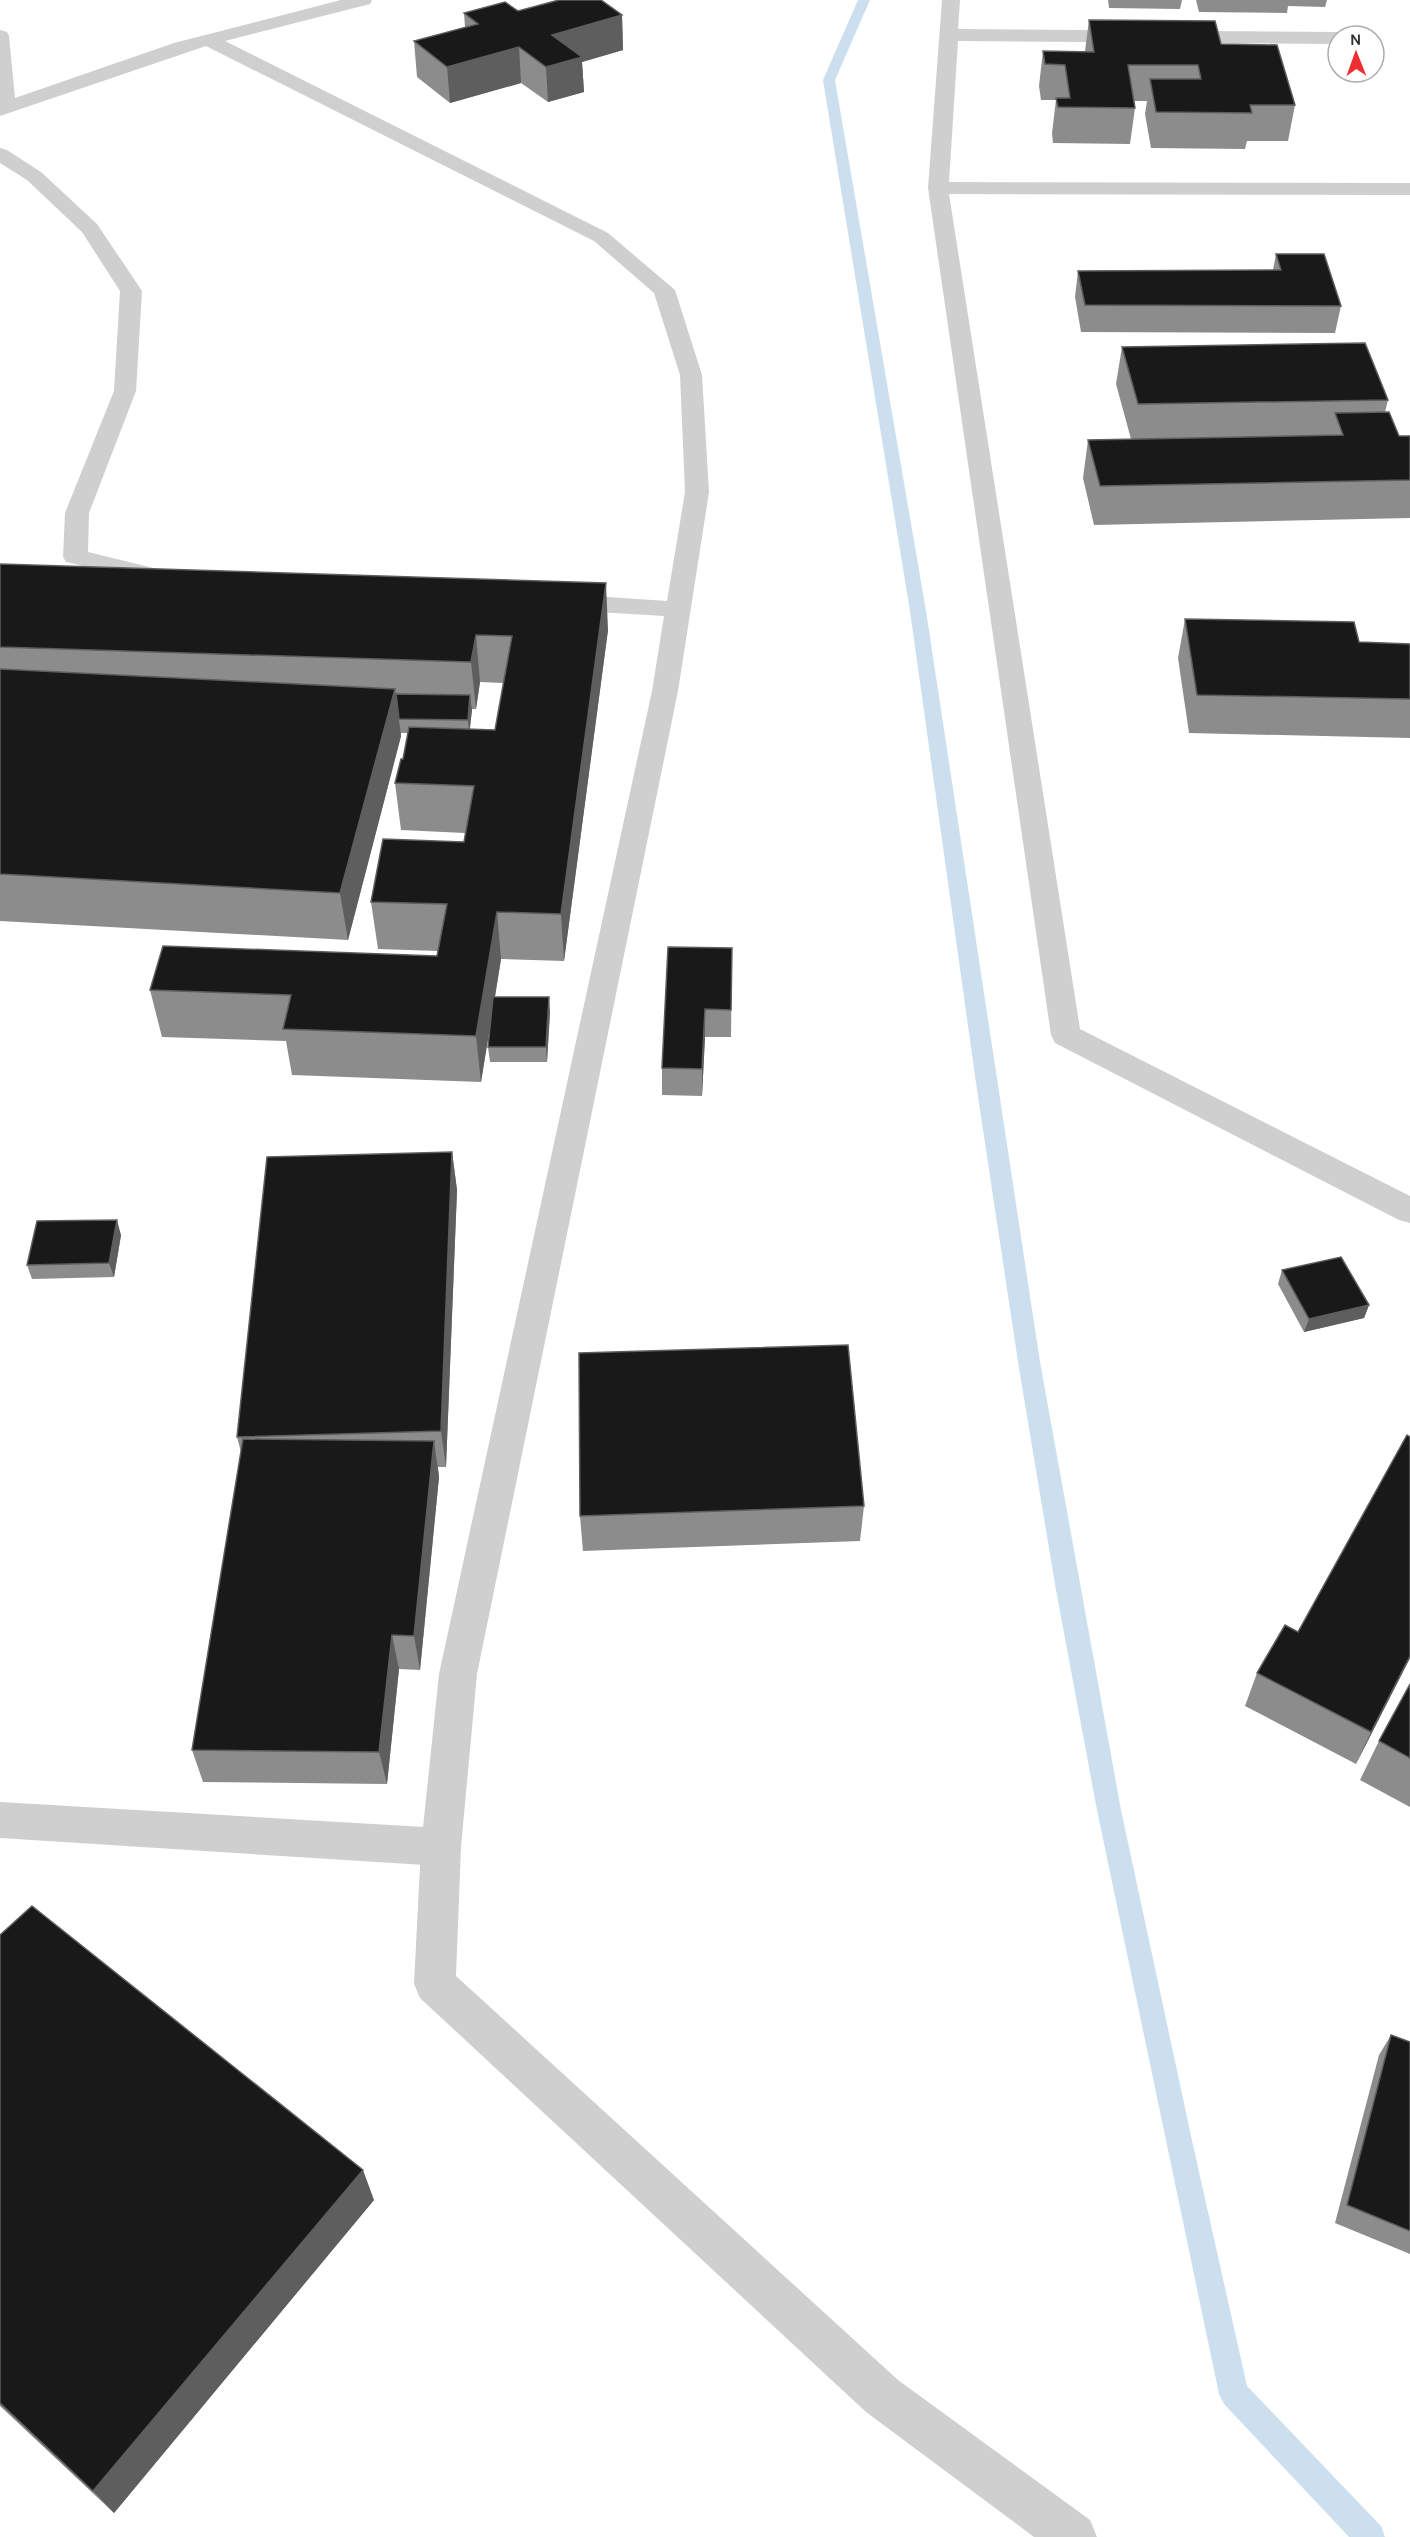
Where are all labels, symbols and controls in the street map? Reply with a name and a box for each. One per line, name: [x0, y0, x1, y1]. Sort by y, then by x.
north arrow: [1326, 24, 1386, 84]
text: N: [1350, 30, 1362, 49]

